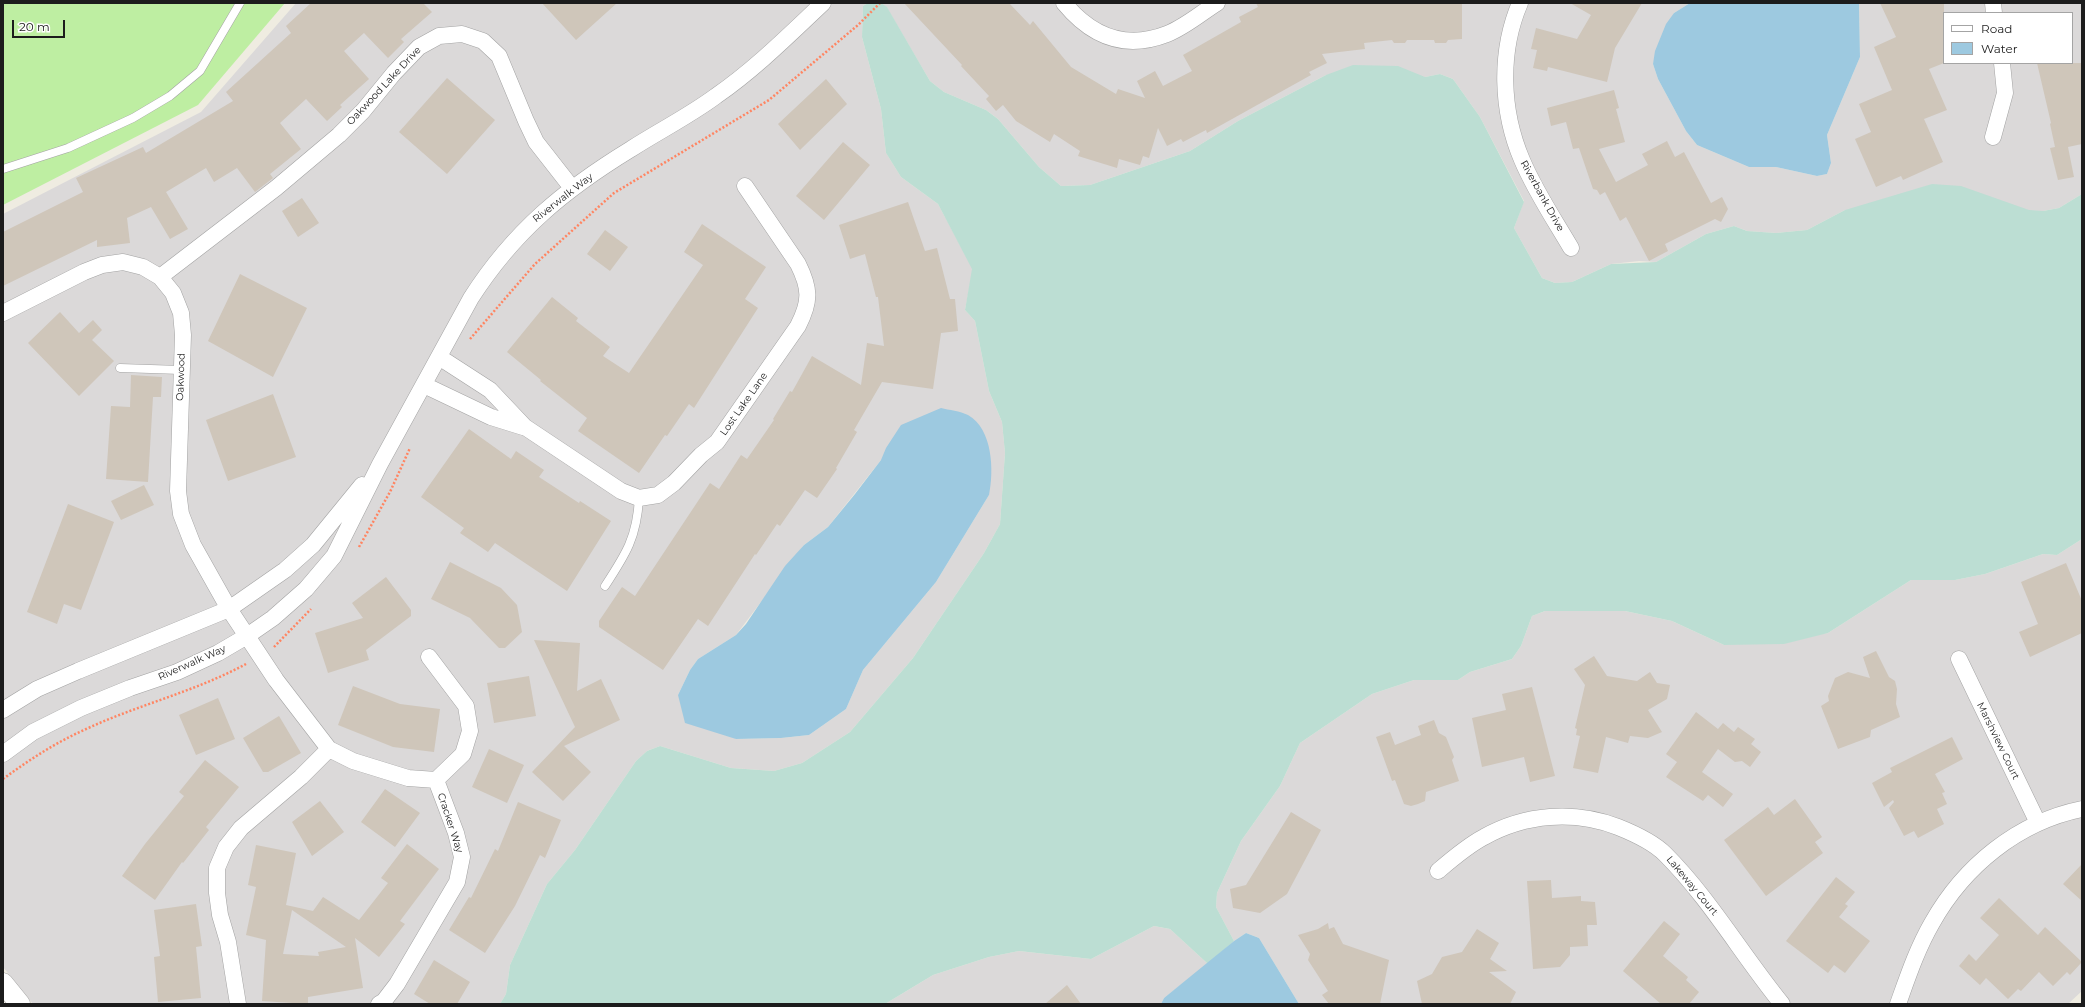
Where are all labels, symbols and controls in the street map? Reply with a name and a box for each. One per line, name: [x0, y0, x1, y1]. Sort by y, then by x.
scale bar: [14, 12, 67, 38]
legend: [1943, 12, 2073, 64]
text: 20 m: [19, 19, 50, 34]
text: Road: [1981, 21, 2012, 36]
text: Water: [1981, 41, 2017, 56]
street label: Oakwood Lake Drive: [344, 44, 424, 128]
street label: Riverbank Drive: [1518, 158, 1566, 234]
street label: Riverwalk Way: [531, 171, 595, 225]
street label: Oakwood: [174, 353, 188, 401]
street label: Lost Lake Lane: [718, 370, 770, 438]
street label: Riverwalk Way: [156, 643, 228, 683]
street label: Marshview Court: [1974, 700, 2022, 782]
street label: Cracker Way: [435, 792, 465, 854]
street label: Lakeway Court: [1664, 854, 1720, 918]

